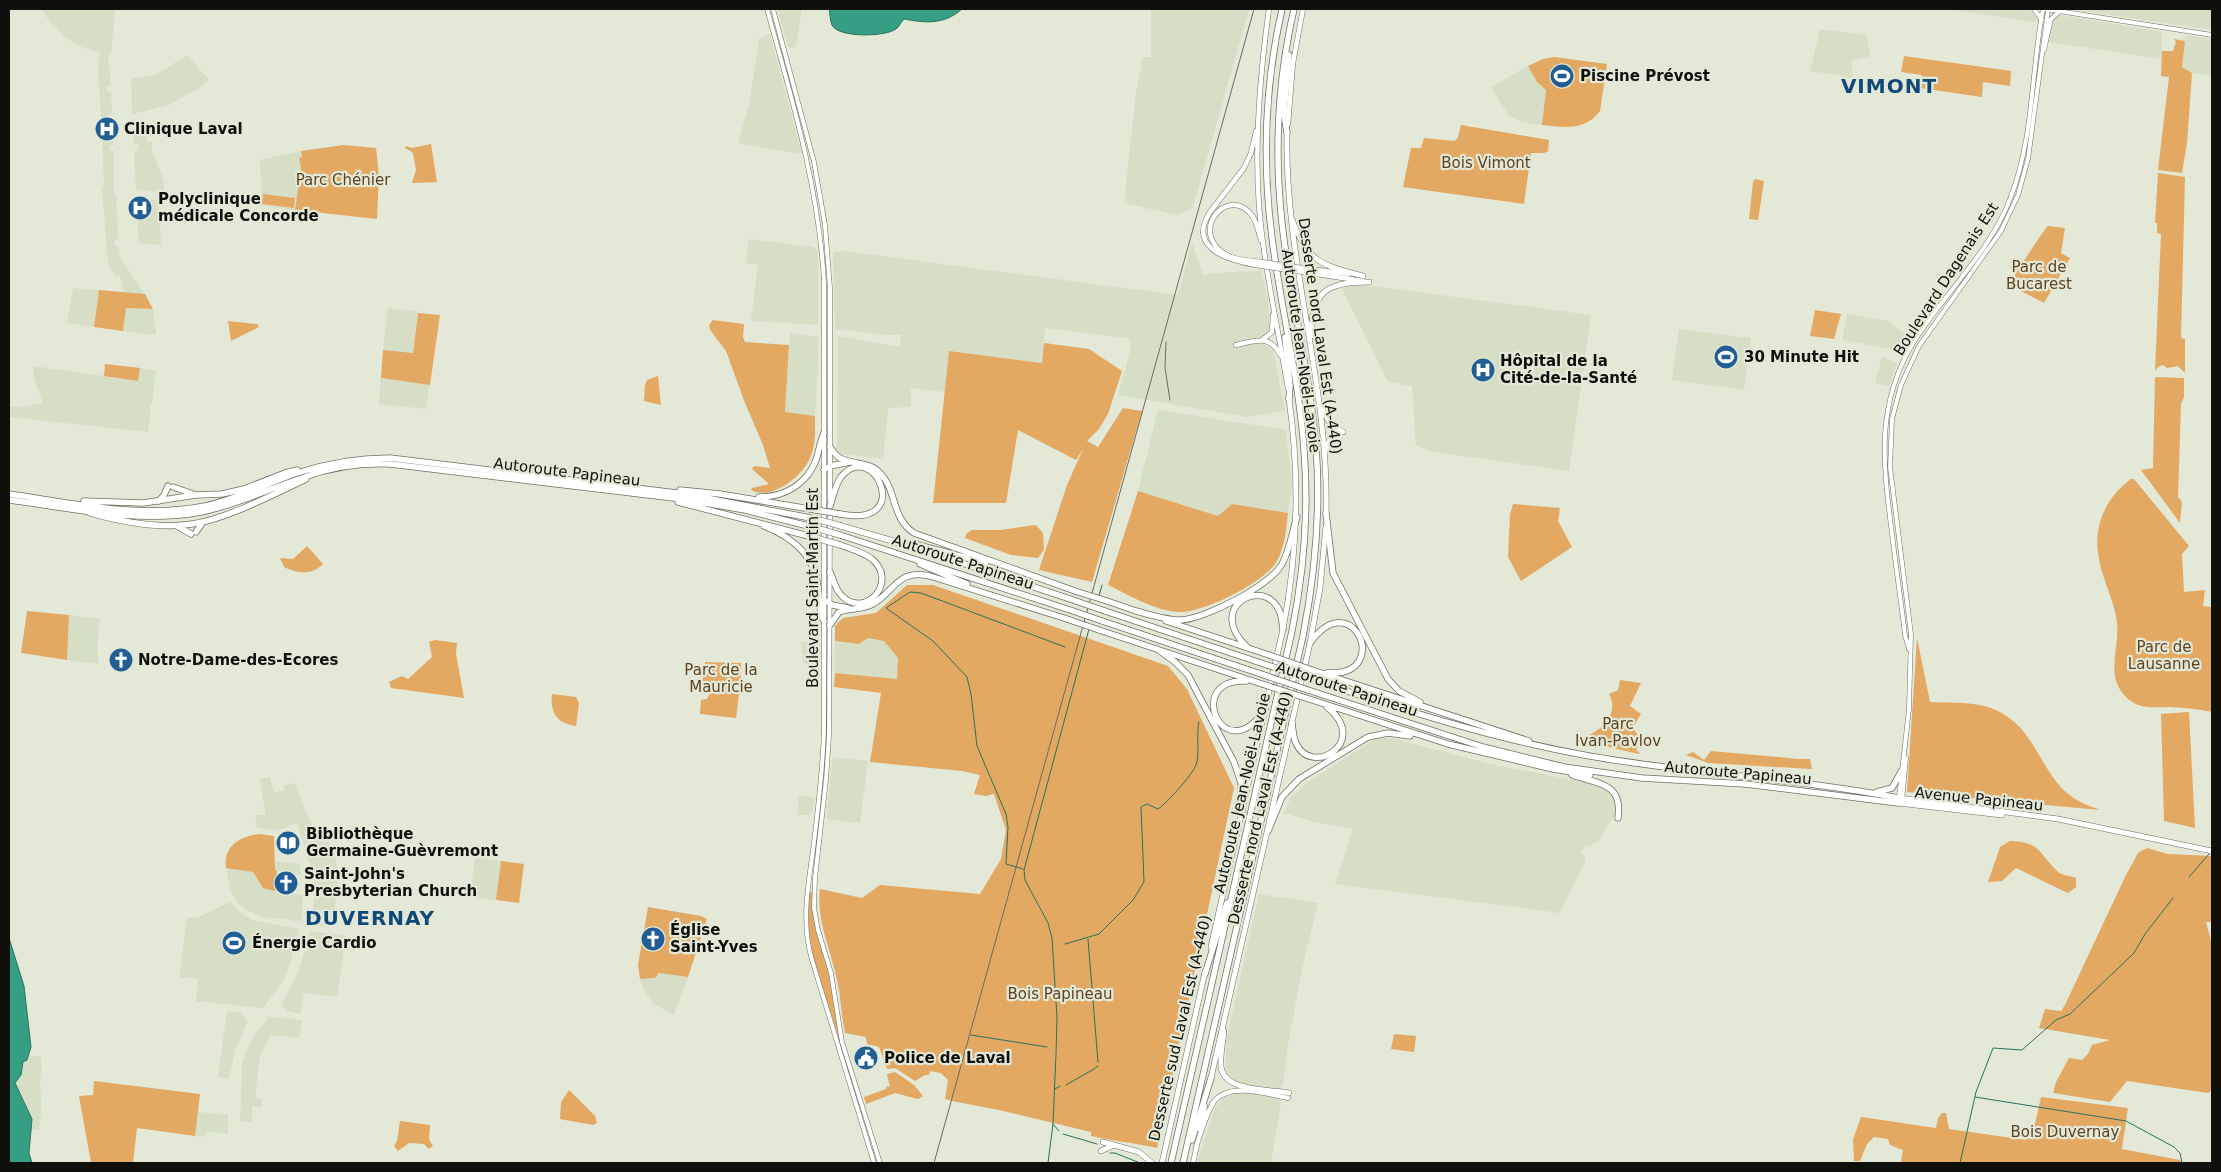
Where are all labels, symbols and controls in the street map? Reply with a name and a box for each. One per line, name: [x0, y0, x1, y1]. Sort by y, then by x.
sports icon: Piscine Prévost: [1549, 63, 1575, 89]
place label: Piscine Prévost: [1580, 67, 1710, 85]
district label: VIMONT: [1841, 74, 1937, 98]
hospital icon: Clinique Laval: [94, 116, 120, 142]
place label: Clinique Laval: [124, 120, 243, 138]
park label: Bois Vimont: [1441, 154, 1531, 172]
park label: Parc Chénier: [296, 171, 391, 189]
place label: Polyclinique médicale Concorde: [158, 190, 319, 225]
hospital icon: Polyclinique médicale Concorde: [127, 195, 153, 221]
street label: Boulevard Dagenais Est: [1890, 199, 2002, 359]
street label: Desserte nord Laval Est (A-440): [1294, 217, 1346, 455]
street label: Autoroute Jean-Noël-Lavoie: [1278, 248, 1324, 454]
park label: Parc de Bucarest: [2006, 258, 2072, 293]
sports icon: 30 Minute Hit: [1713, 344, 1739, 370]
place label: 30 Minute Hit: [1744, 348, 1859, 366]
place label: Hôpital de la Cité-de-la-Santé: [1500, 352, 1637, 387]
hospital icon: Hôpital de la Cité-de-la-Santé: [1470, 357, 1496, 383]
street label: Autoroute Papineau: [492, 454, 642, 490]
street label: Boulevard Saint-Martin Est: [804, 488, 822, 688]
street label: Autoroute Papineau: [890, 531, 1036, 593]
park label: Parc de Lausanne: [2128, 638, 2200, 673]
church icon: Notre-Dame-des-Ecores: [108, 647, 134, 673]
place label: Notre-Dame-des-Ecores: [138, 651, 339, 669]
street label: Autoroute Papineau: [1274, 658, 1420, 720]
park label: Parc de la Mauricie: [684, 661, 758, 696]
street label: Desserte nord Laval Est (A-440): [1224, 690, 1296, 926]
street label: Autoroute Jean-Noël-Lavoie: [1210, 691, 1274, 895]
park label: Parc Ivan-Pavlov: [1575, 715, 1661, 750]
street label: Autoroute Papineau: [1664, 758, 1812, 788]
street label: Avenue Papineau: [1914, 783, 2044, 815]
place label: Bibliothèque Germaine-Guèvremont: [306, 825, 498, 860]
library icon: Bibliothèque Germaine-Guèvremont: [275, 830, 301, 856]
place label: Saint-John's Presbyterian Church: [304, 865, 477, 900]
church icon: Saint-John's Presbyterian Church: [273, 870, 299, 896]
district label: DUVERNAY: [305, 906, 435, 930]
street label: Desserte sud Laval Est (A-440): [1145, 913, 1215, 1143]
place label: Église Saint-Yves: [670, 920, 758, 956]
church icon: Église Saint-Yves: [640, 926, 666, 952]
sports icon: Énergie Cardio: [221, 930, 247, 956]
place label: Énergie Cardio: [252, 933, 376, 952]
park label: Bois Papineau: [1008, 985, 1112, 1003]
public building icon: Police de Laval: [853, 1045, 879, 1071]
place label: Police de Laval: [884, 1049, 1011, 1067]
park label: Bois Duvernay: [2011, 1123, 2120, 1141]

